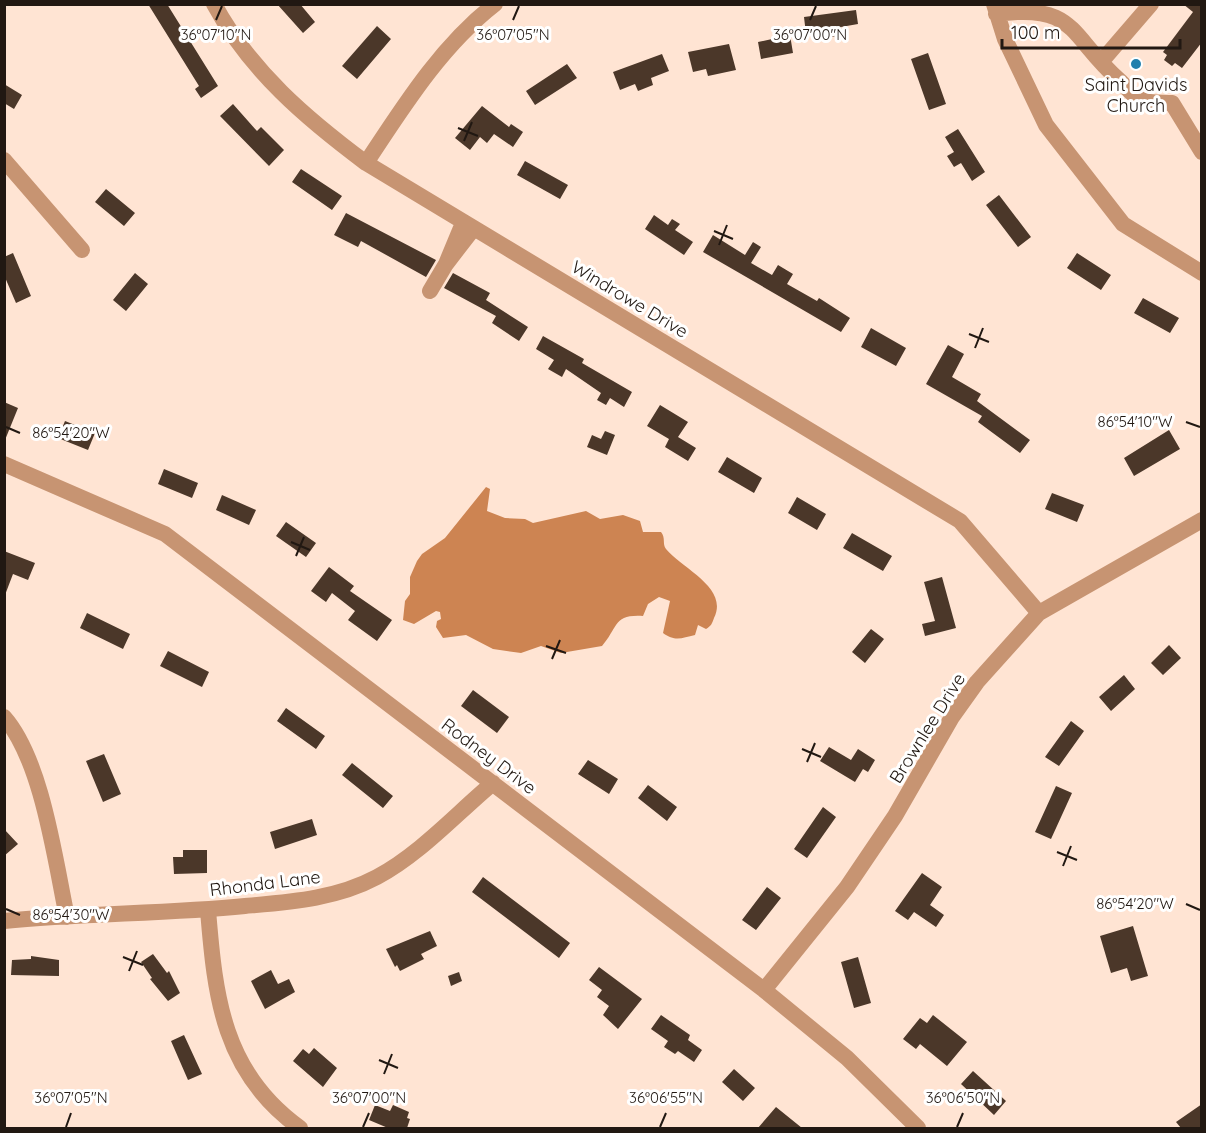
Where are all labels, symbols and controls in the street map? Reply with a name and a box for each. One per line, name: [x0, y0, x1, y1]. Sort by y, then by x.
scale bar: [1002, 12, 1180, 50]
text: 100 m: [1011, 21, 1060, 44]
text: 36°07'10"N: [181, 25, 251, 44]
text: 36°07'05"N: [476, 25, 550, 44]
text: 36°07'00"N: [773, 25, 847, 44]
marker: Saint Davids Church: [1129, 57, 1143, 71]
place label: Saint Davids Church: [1085, 73, 1187, 117]
street label: Windrowe Drive: [568, 255, 692, 343]
text: 86°54'10"W: [1098, 412, 1173, 431]
text: 86°54'20"W: [32, 423, 110, 442]
street label: Brownlee Drive: [884, 669, 970, 787]
street label: Rodney Drive: [437, 713, 541, 799]
street label: Rhonda Lane: [208, 865, 322, 901]
text: 86°54'20"W: [1096, 894, 1174, 913]
text: 86°54'30"W: [32, 905, 110, 924]
text: 36°07'05"N: [34, 1088, 108, 1107]
text: 36°07'00"N: [332, 1088, 406, 1107]
text: 36°06'55"N: [629, 1088, 703, 1107]
text: 36°06'50"N: [926, 1088, 1000, 1107]

